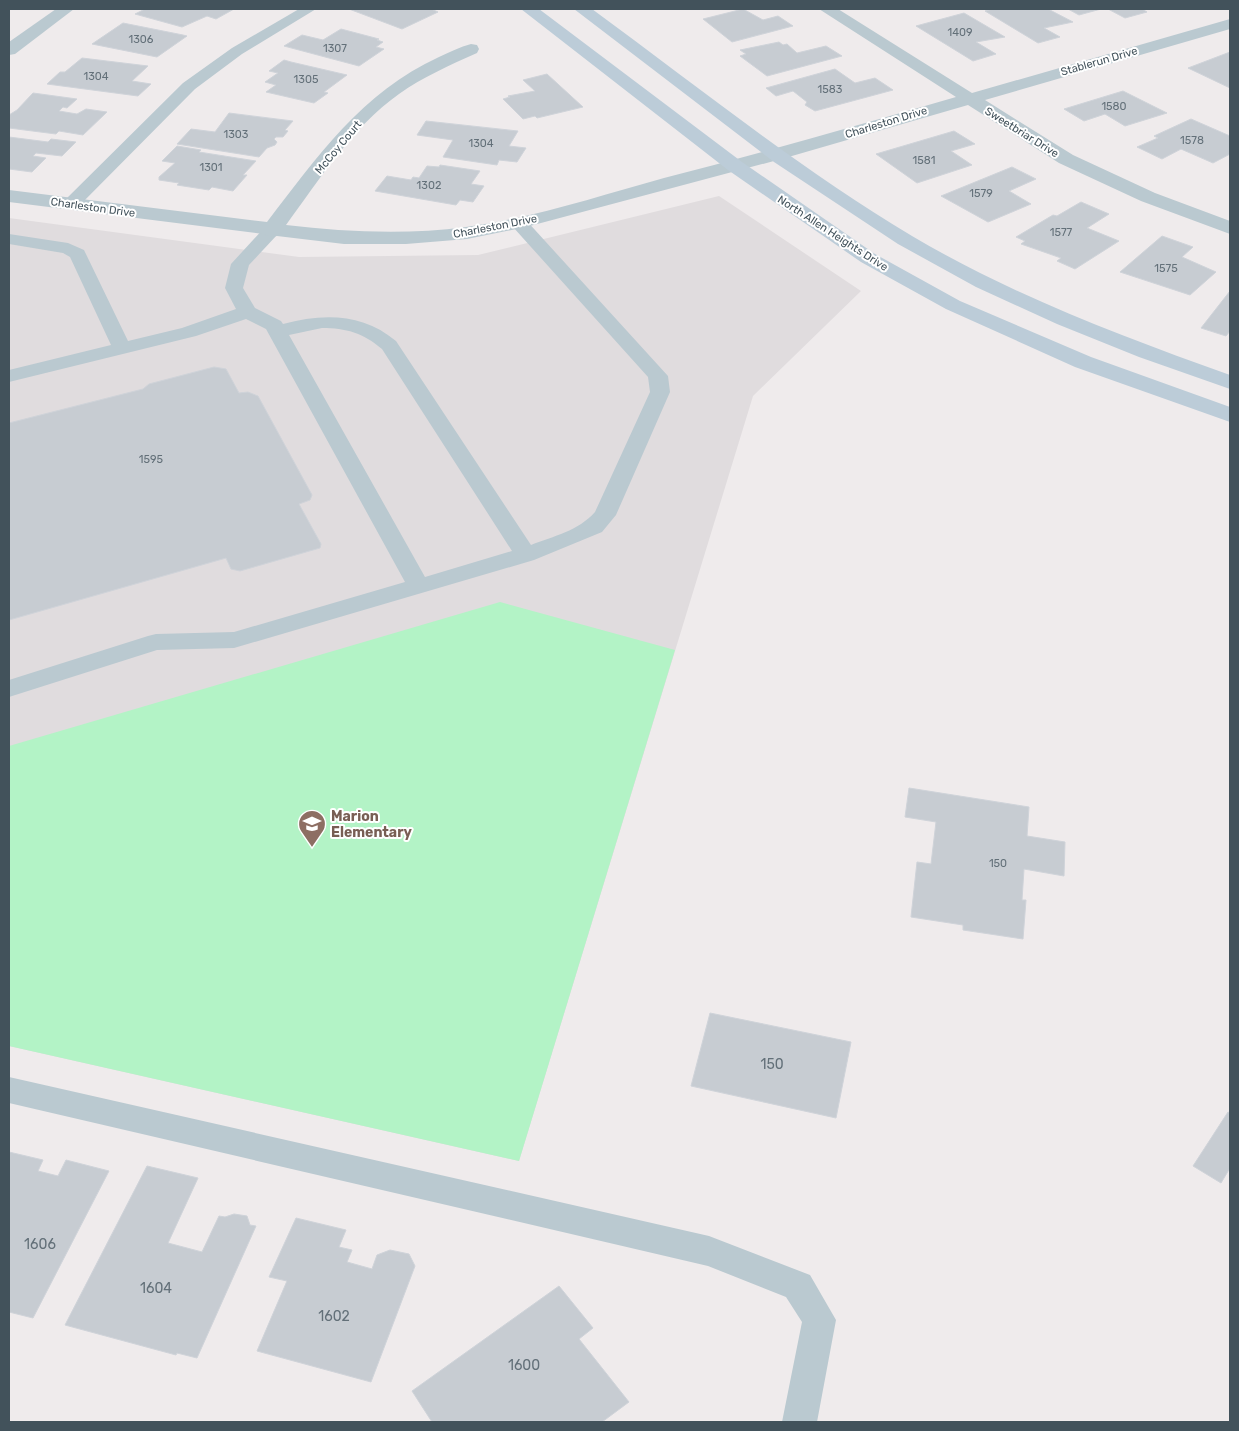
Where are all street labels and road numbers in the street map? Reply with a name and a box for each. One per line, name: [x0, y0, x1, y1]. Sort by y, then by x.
street label: Stablerun Drive: [1059, 44, 1139, 79]
street label: Charleston Drive: [844, 104, 929, 141]
street label: Sweetbriar Drive: [982, 104, 1061, 160]
street label: McCoy Court: [312, 118, 365, 177]
street label: North Allen Heights Drive: [775, 193, 890, 274]
street label: Charleston Drive: [50, 195, 136, 220]
street label: Charleston Drive: [452, 212, 538, 241]

